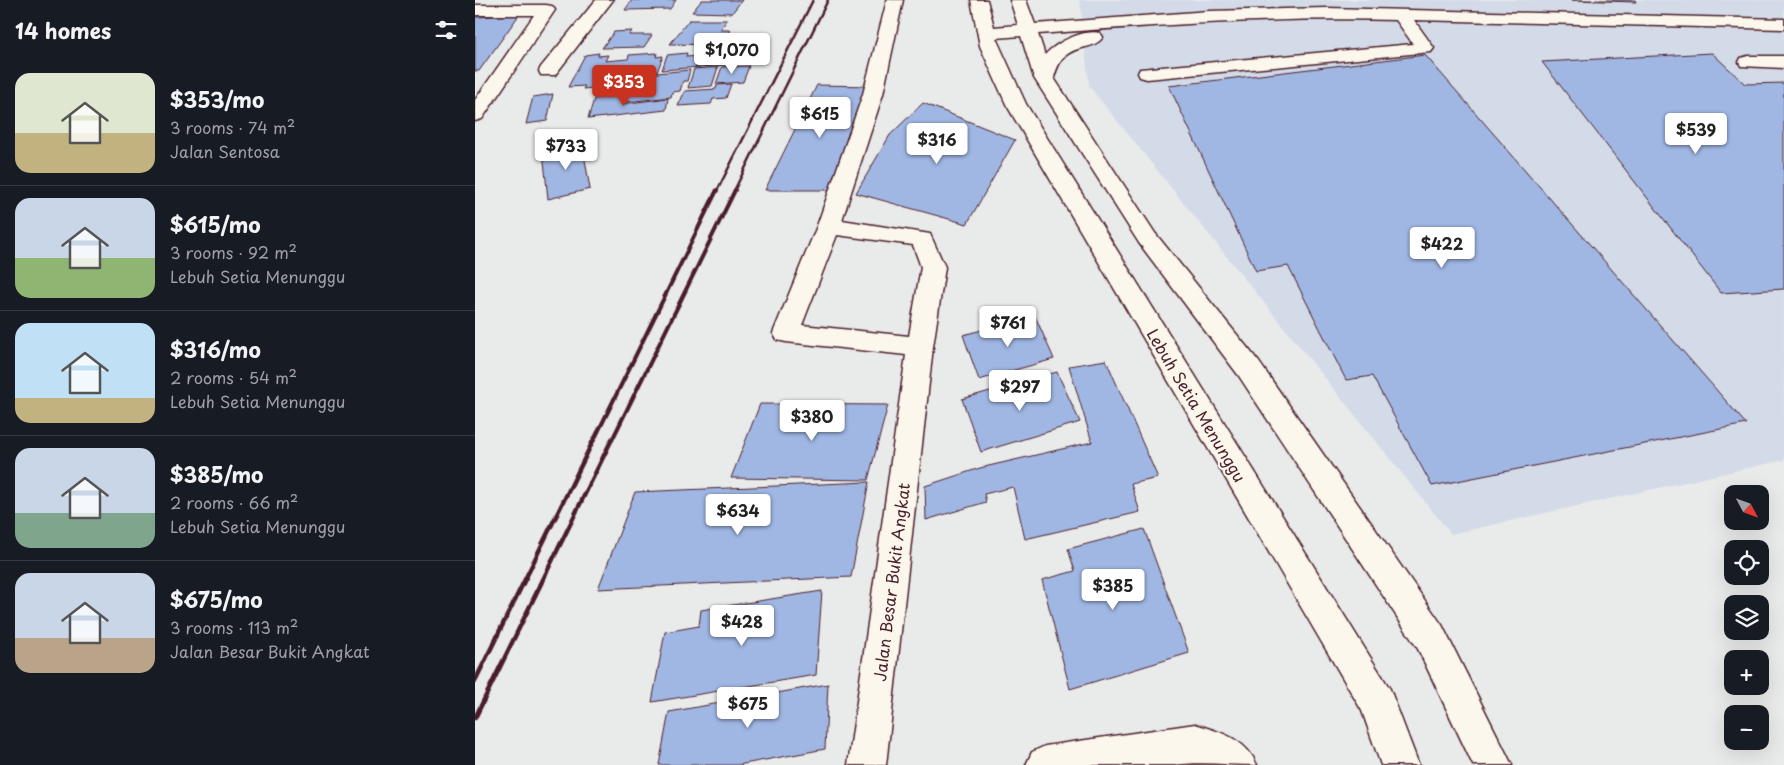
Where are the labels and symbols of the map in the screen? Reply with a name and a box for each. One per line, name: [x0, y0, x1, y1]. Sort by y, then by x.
pin: $1,070: [691, 32, 773, 75]
pin: $353: [594, 64, 654, 107]
pin: $615: [790, 96, 850, 139]
pin: $539: [1666, 112, 1726, 155]
pin: $316: [907, 122, 967, 165]
pin: $733: [536, 128, 596, 171]
pin: $422: [1412, 226, 1472, 269]
pin: $761: [978, 306, 1038, 348]
street label: Lebuh Setia Menunggu: [1142, 324, 1252, 486]
pin: $297: [990, 370, 1050, 412]
pin: $380: [782, 400, 842, 442]
street label: Jalan Besar Bukit Angkat: [867, 481, 915, 683]
north arrow: [1724, 485, 1769, 530]
pin: $634: [708, 494, 768, 536]
pin: $385: [1083, 568, 1143, 611]
pin: $428: [712, 604, 772, 647]
pin: $675: [718, 686, 778, 729]

